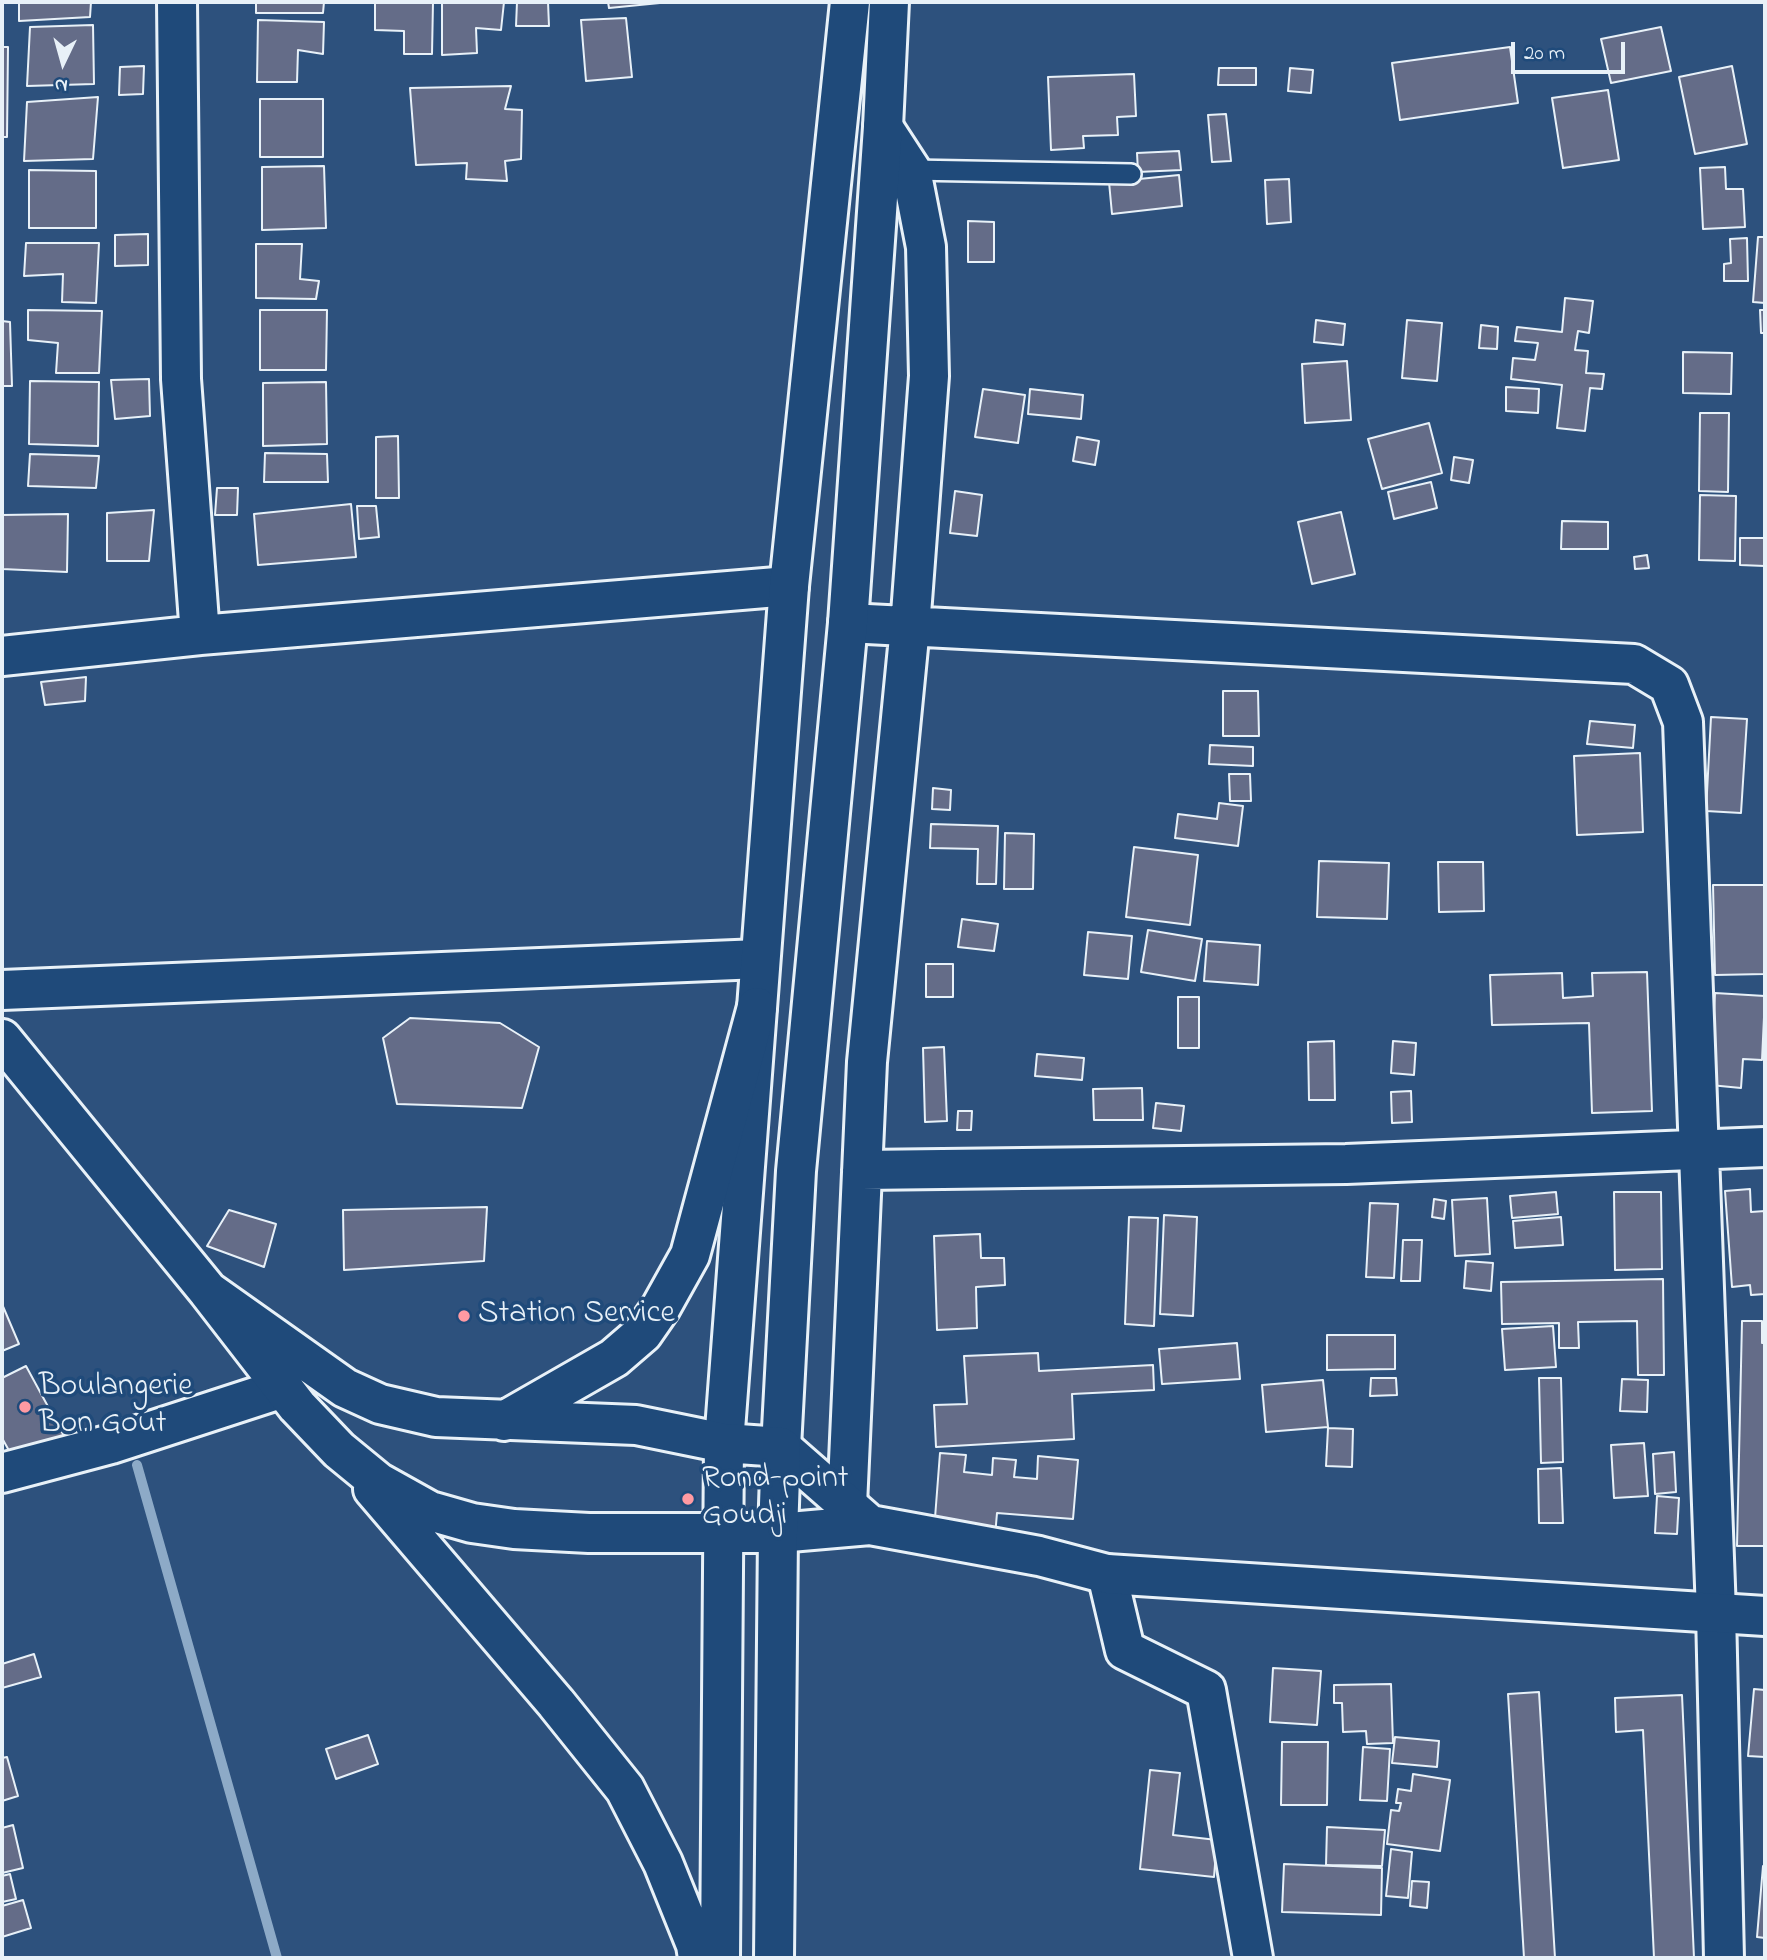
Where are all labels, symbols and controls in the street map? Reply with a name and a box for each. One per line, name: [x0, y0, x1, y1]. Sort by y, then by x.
north arrow: [28, 28, 98, 98]
scale bar: [1515, 28, 1629, 72]
text: 20 m: [1524, 39, 1565, 69]
text: N: [54, 70, 69, 98]
place label: Station Service: [478, 1297, 675, 1335]
marker: Station Service: [456, 1308, 472, 1324]
place label: Boulangerie Bon Gout: [39, 1370, 193, 1445]
marker: Boulangerie Bon Gout: [17, 1399, 33, 1415]
place label: Rond-point Goudji: [702, 1462, 848, 1537]
marker: Rond-point Goudji: [680, 1491, 696, 1507]

